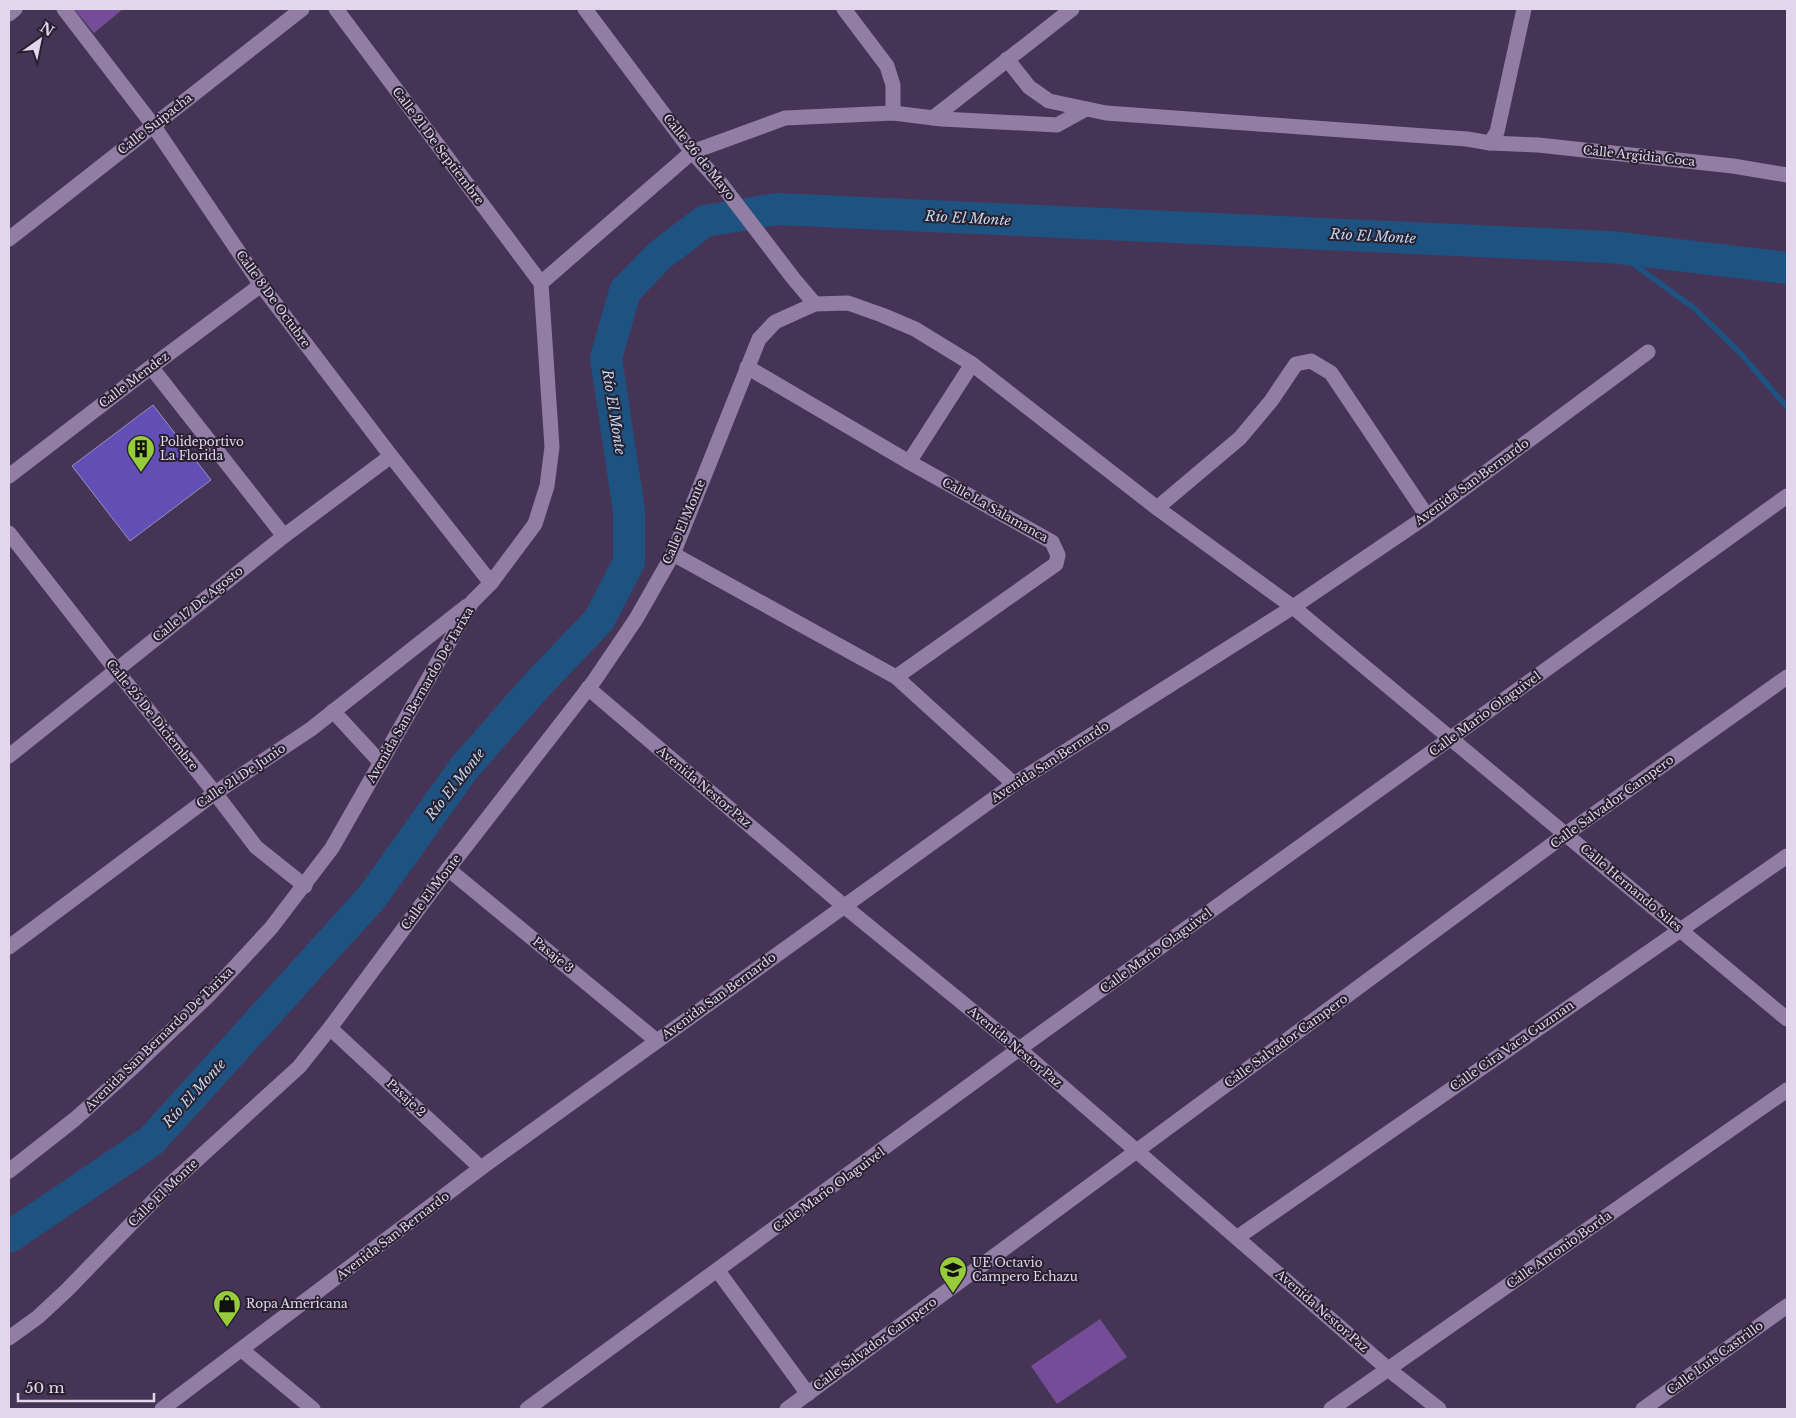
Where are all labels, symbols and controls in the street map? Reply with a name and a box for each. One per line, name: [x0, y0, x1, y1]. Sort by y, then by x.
north arrow: [15, 15, 65, 65]
text: N: [37, 18, 58, 40]
street label: Calle 21 De Septiembre: [389, 84, 487, 207]
street label: Calle Suipacha: [114, 90, 195, 157]
street label: Calle 26 de Mayo: [660, 111, 739, 203]
street label: Calle Argidia Coca: [1582, 142, 1696, 169]
water label: Río El Monte: [924, 207, 1012, 229]
water label: Río El Monte: [1329, 225, 1417, 247]
street label: Calle 8 De Octubre: [233, 247, 314, 350]
street label: Calle Mendez: [96, 348, 172, 411]
water label: Río El Monte: [598, 367, 630, 456]
building icon: Polideportivo La Florida: [126, 434, 156, 473]
place label: Polideportivo La Florida: [160, 434, 244, 463]
street label: Avenida San Bernardo: [1411, 435, 1532, 529]
street label: Calle La Salamanca: [940, 474, 1051, 545]
street label: Calle El Monte: [659, 477, 708, 566]
street label: Calle 17 De Agosto: [150, 563, 246, 645]
street label: Avenida San Bernardo De Tarixa: [363, 604, 476, 786]
street label: Calle 25 De Diciembre: [103, 656, 202, 773]
street label: Calle Mario Olaguivel: [1426, 668, 1543, 759]
street label: Avenida San Bernardo: [987, 718, 1112, 806]
street label: Calle 21 De Junio: [193, 740, 288, 811]
street label: Avenida Nestor Paz: [653, 742, 755, 831]
water label: Río El Monte: [421, 744, 489, 824]
street label: Calle Salvador Campero: [1547, 752, 1676, 851]
street label: Calle Hernando Siles: [1577, 841, 1685, 935]
street label: Calle El Monte: [397, 851, 464, 932]
street label: Calle Mario Olaguivel: [1097, 905, 1214, 996]
street label: Pasaje 3: [530, 934, 577, 976]
street label: Avenida San Bernardo: [658, 949, 779, 1043]
street label: Avenida San Bernardo De Tarixa: [81, 963, 236, 1114]
street label: Calle Salvador Campero: [1221, 991, 1350, 1090]
street label: Calle Cira Vaca Guzman: [1447, 997, 1576, 1094]
street label: Avenida Nestor Paz: [964, 1002, 1066, 1091]
water label: Río El Monte: [158, 1055, 230, 1132]
street label: Pasaje 2: [384, 1076, 429, 1120]
street label: Calle Mario Olaguivel: [770, 1144, 887, 1235]
street label: Calle El Monte: [125, 1156, 201, 1230]
street label: Avenida San Bernardo: [333, 1188, 452, 1284]
street label: Calle Antonio Borda: [1503, 1207, 1614, 1292]
school or university icon: UE Octavio Campero Echazu: [938, 1255, 968, 1294]
place label: UE Octavio Campero Echazu: [972, 1255, 1078, 1284]
street label: Avenida Nestor Paz: [1272, 1265, 1372, 1355]
shop icon: Ropa Americana: [212, 1289, 242, 1328]
street label: Calle Salvador Campero: [810, 1294, 939, 1393]
place label: Ropa Americana: [246, 1296, 348, 1311]
street label: Calle Luis Castrillo: [1663, 1317, 1766, 1398]
scale bar: [18, 1370, 154, 1402]
text: 50 m: [25, 1378, 65, 1397]

